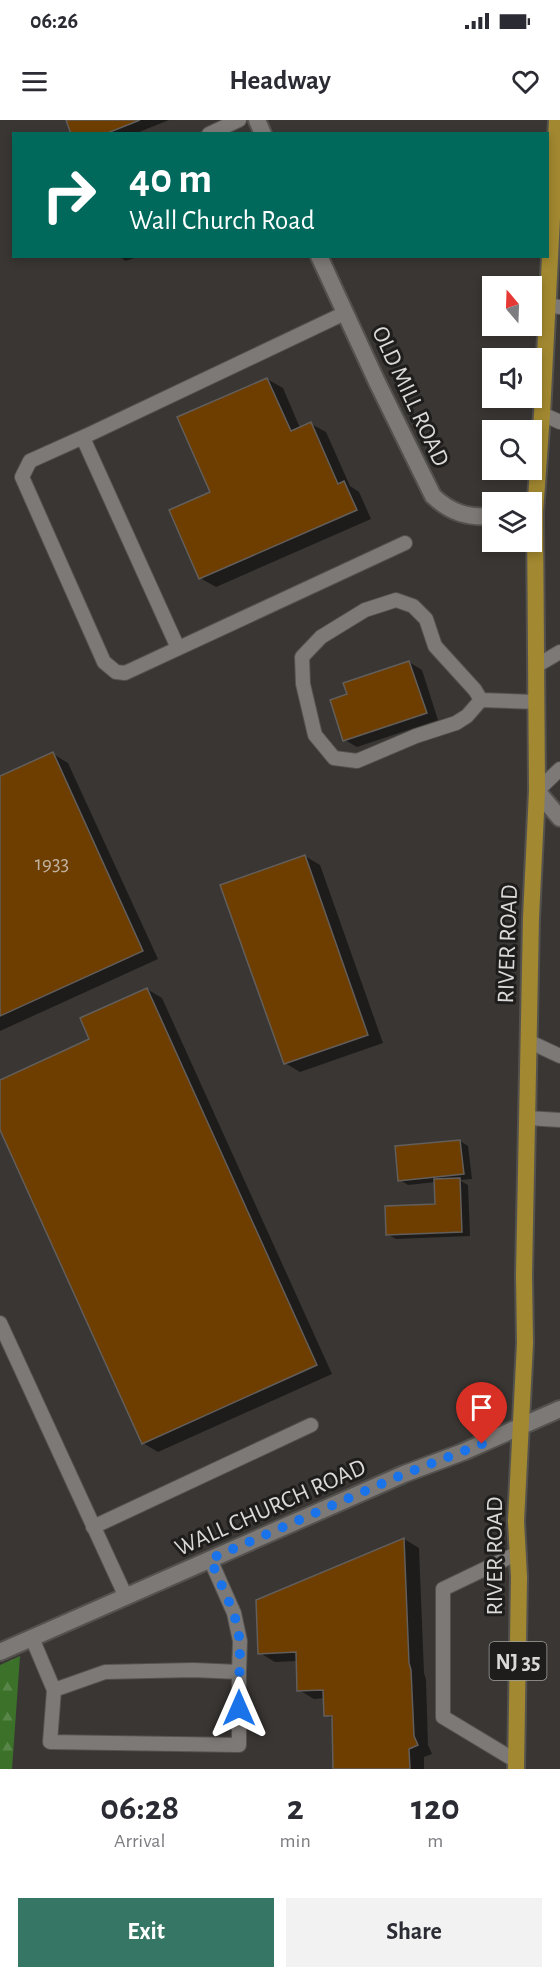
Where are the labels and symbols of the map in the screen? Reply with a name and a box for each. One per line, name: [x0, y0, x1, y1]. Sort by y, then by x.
north arrow: [482, 276, 542, 336]
street label: OLD MILL ROAD: [367, 323, 453, 470]
house number: 1933: [35, 853, 69, 874]
street label: RIVER ROAD: [494, 884, 522, 1004]
pin: [456, 1382, 507, 1444]
street label: WALL CHURCH ROAD: [171, 1455, 369, 1561]
street label: RIVER ROAD: [483, 1496, 507, 1616]
road number: NJ 35: [490, 1642, 546, 1680]
position arrow: [207, 1676, 271, 1740]

